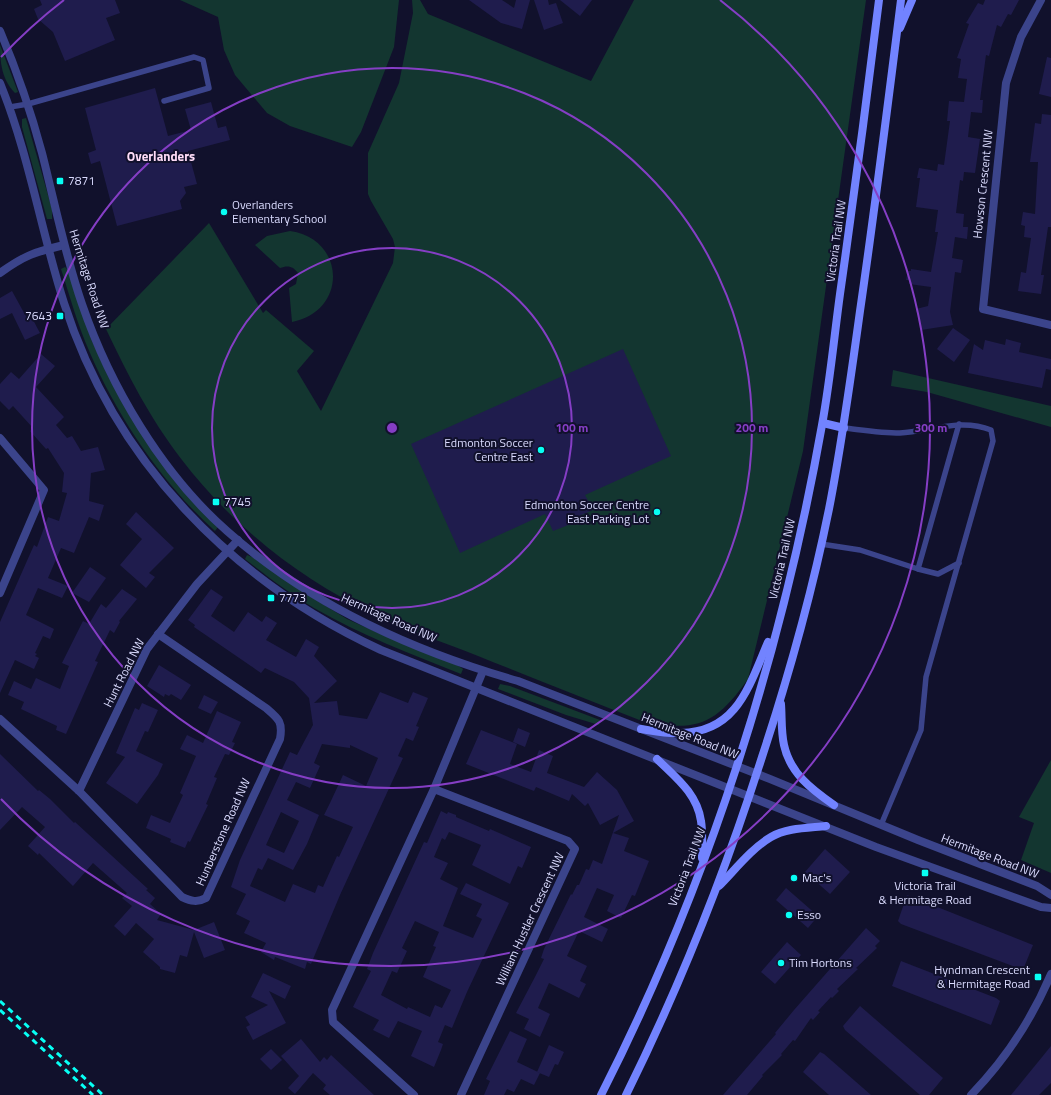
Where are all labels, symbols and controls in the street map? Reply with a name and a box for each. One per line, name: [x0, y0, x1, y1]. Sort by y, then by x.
street label: Howson Crescent NW: [967, 128, 998, 240]
district label: Overlanders: [127, 146, 195, 166]
place label: 7871: [68, 171, 95, 190]
marker: 7871: [55, 176, 65, 186]
place label: Overlanders Elementary School: [232, 195, 326, 228]
street label: Victoria Trail NW: [820, 198, 851, 283]
marker: Overlanders Elementary School: [219, 207, 229, 217]
street label: Hermitage Road NW: [64, 227, 115, 331]
place label: 7643: [25, 306, 52, 325]
marker: 7643: [55, 311, 65, 321]
text: 100 m: [556, 418, 588, 437]
text: 200 m: [736, 418, 768, 437]
text: 300 m: [915, 418, 947, 437]
centre of rings: [385, 421, 399, 435]
place label: Edmonton Soccer Centre East: [444, 433, 534, 466]
marker: Edmonton Soccer Centre East: [536, 445, 546, 455]
place label: 7745: [224, 492, 251, 511]
place label: Edmonton Soccer Centre East Parking Lot: [525, 495, 650, 528]
marker: 7745: [211, 497, 221, 507]
marker: Edmonton Soccer Centre East Parking Lot: [652, 507, 662, 517]
street label: Victoria Trail NW: [763, 516, 800, 601]
place label: 7773: [279, 588, 306, 607]
street label: Hermitage Road NW: [338, 588, 441, 647]
marker: 7773: [266, 593, 276, 603]
street label: Hunt Road NW: [98, 635, 149, 711]
street label: Hermitage Road NW: [639, 707, 742, 764]
street label: Hunberstone Road NW: [190, 775, 255, 889]
street label: Victoria Trail NW: [663, 824, 710, 909]
street label: Hermitage Road NW: [939, 828, 1042, 883]
street label: William Hustler Crescent NW: [490, 849, 569, 989]
place label: Mac's: [802, 868, 832, 887]
marker: Victoria Trail & Hermitage Road: [920, 868, 930, 878]
marker: Mac's: [789, 873, 799, 883]
place label: Victoria Trail & Hermitage Road: [879, 876, 971, 909]
place label: Esso: [797, 905, 821, 924]
marker: Esso: [784, 910, 794, 920]
place label: Tim Hortons: [789, 953, 852, 972]
marker: Tim Hortons: [776, 958, 786, 968]
place label: Hyndman Crescent & Hermitage Road: [934, 960, 1031, 993]
marker: Hyndman Crescent & Hermitage Road: [1033, 972, 1043, 982]

